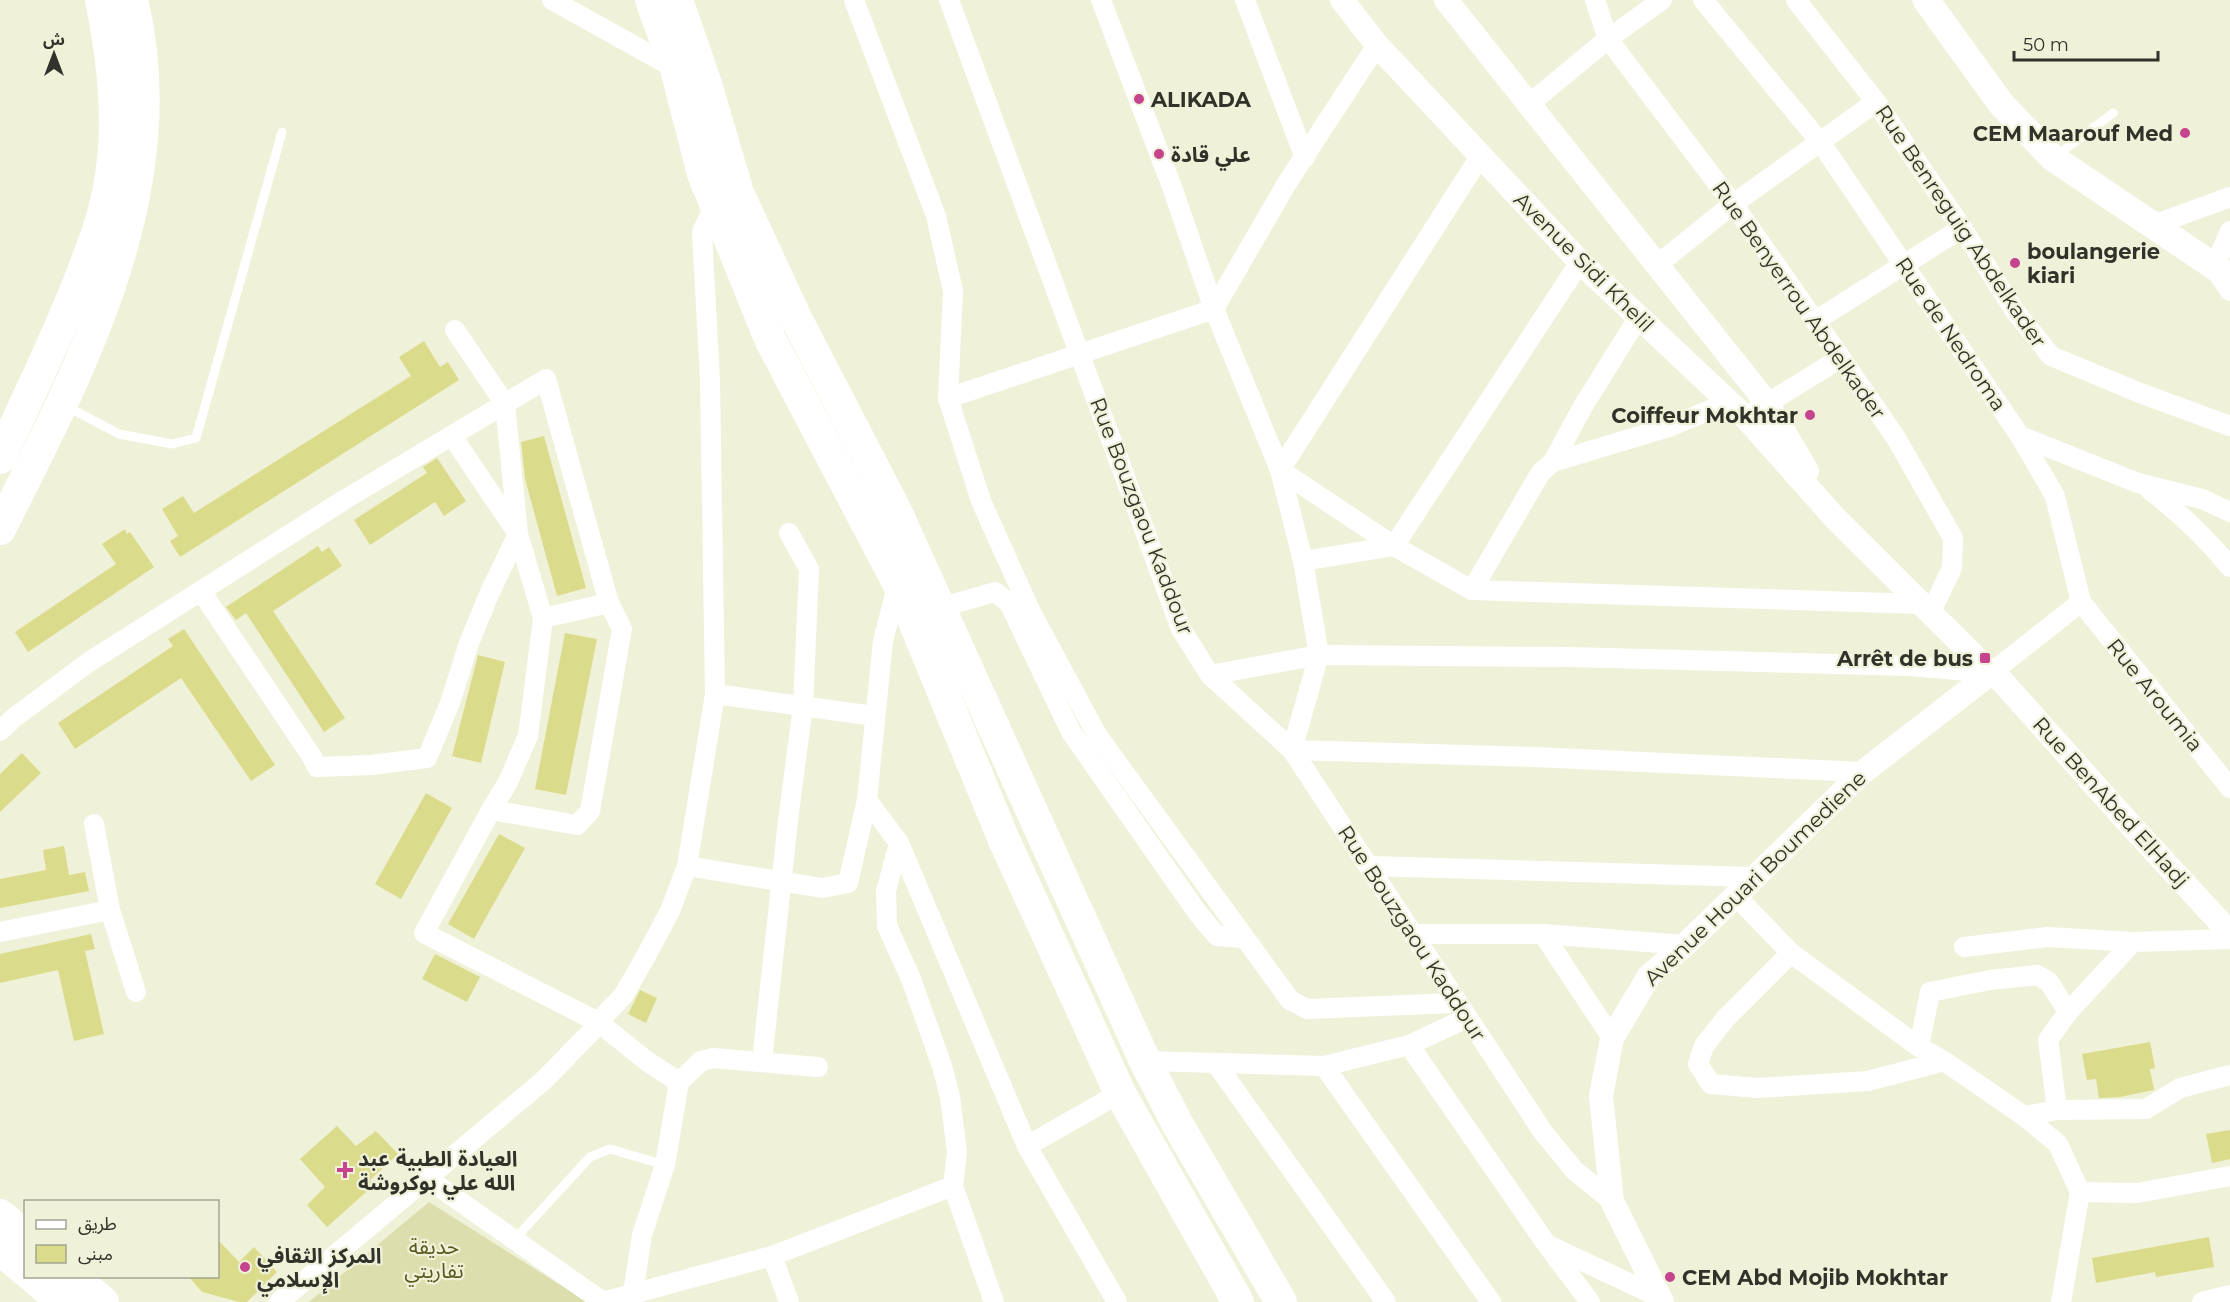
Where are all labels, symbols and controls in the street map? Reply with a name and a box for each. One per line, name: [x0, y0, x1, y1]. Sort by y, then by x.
north arrow: [24, 24, 84, 84]
scale bar: [2014, 24, 2158, 62]
text: ش: [43, 30, 65, 49]
text: 50 m: [2023, 34, 2069, 56]
place label: ALIKADA: [1150, 87, 1252, 112]
marker: ALIKADA: [1132, 92, 1146, 106]
street label: Rue Benreguig Abdelkader: [1870, 100, 2052, 352]
place label: CEM Maarouf Med: [1973, 121, 2173, 146]
marker: CEM Maarouf Med: [2178, 126, 2192, 140]
place label: علي قادة: [1171, 142, 1251, 171]
marker: علي قادة: [1152, 147, 1166, 161]
street label: Rue Benyerrou Abdelkader: [1707, 176, 1891, 424]
street label: Avenue Sidi Khelil: [1509, 187, 1659, 337]
place label: boulangerie kiari: [2027, 239, 2160, 288]
street label: Rue de Nedroma: [1890, 252, 2012, 416]
marker: boulangerie kiari: [2008, 256, 2022, 270]
street label: Rue Bouzgaou Kaddour: [1085, 394, 1199, 638]
place label: Coiffeur Mokhtar: [1611, 403, 1798, 428]
marker: Coiffeur Mokhtar: [1803, 408, 1817, 422]
street label: Rue Aroumia: [2102, 633, 2208, 757]
place label: Arrêt de bus: [1836, 646, 1973, 671]
marker: Arrêt de bus: [1978, 651, 1992, 665]
street label: Rue BenAbed ElHadj: [2028, 711, 2194, 893]
street label: Avenue Houari Boumediene: [1639, 765, 1871, 991]
street label: Rue Bouzgaou Kaddour: [1333, 821, 1491, 1045]
place label: العيادة الطبية عبد الله علي بوكروشة: [358, 1146, 518, 1199]
marker: العيادة الطبية عبد الله علي بوكروشة: [336, 1161, 354, 1179]
legend: [24, 1200, 219, 1278]
text: طريق: [78, 1213, 117, 1235]
park label: حديقة تفاريتي: [404, 1234, 464, 1286]
text: مبنى: [78, 1243, 113, 1265]
place label: المركز الثقافي الإسلامي: [257, 1243, 381, 1296]
marker: المركز الثقافي الإسلامي: [238, 1260, 252, 1274]
place label: CEM Abd Mojib Mokhtar: [1682, 1265, 1948, 1290]
marker: CEM Abd Mojib Mokhtar: [1663, 1270, 1677, 1284]

